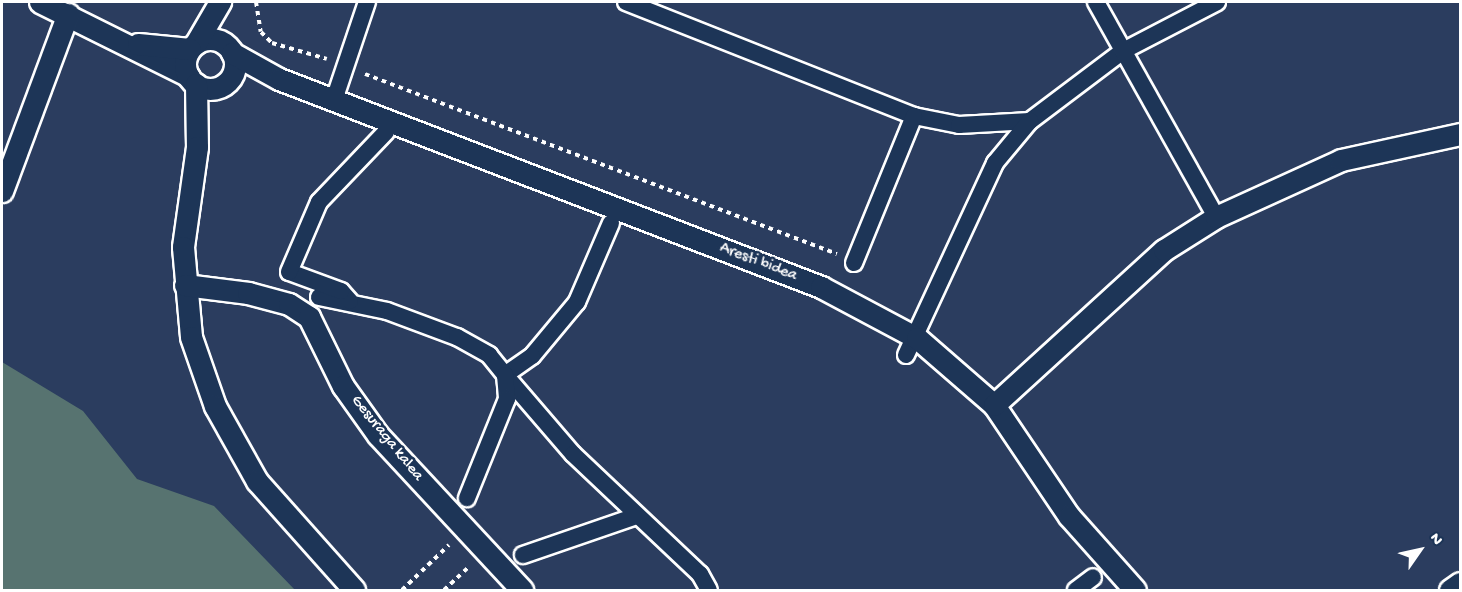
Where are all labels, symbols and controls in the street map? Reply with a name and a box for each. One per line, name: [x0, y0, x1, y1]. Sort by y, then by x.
street label: Aresti bidea: [717, 239, 799, 287]
street label: Gesuraga kalea: [346, 392, 426, 486]
north arrow: [1390, 520, 1450, 580]
text: N: [1425, 530, 1446, 549]

